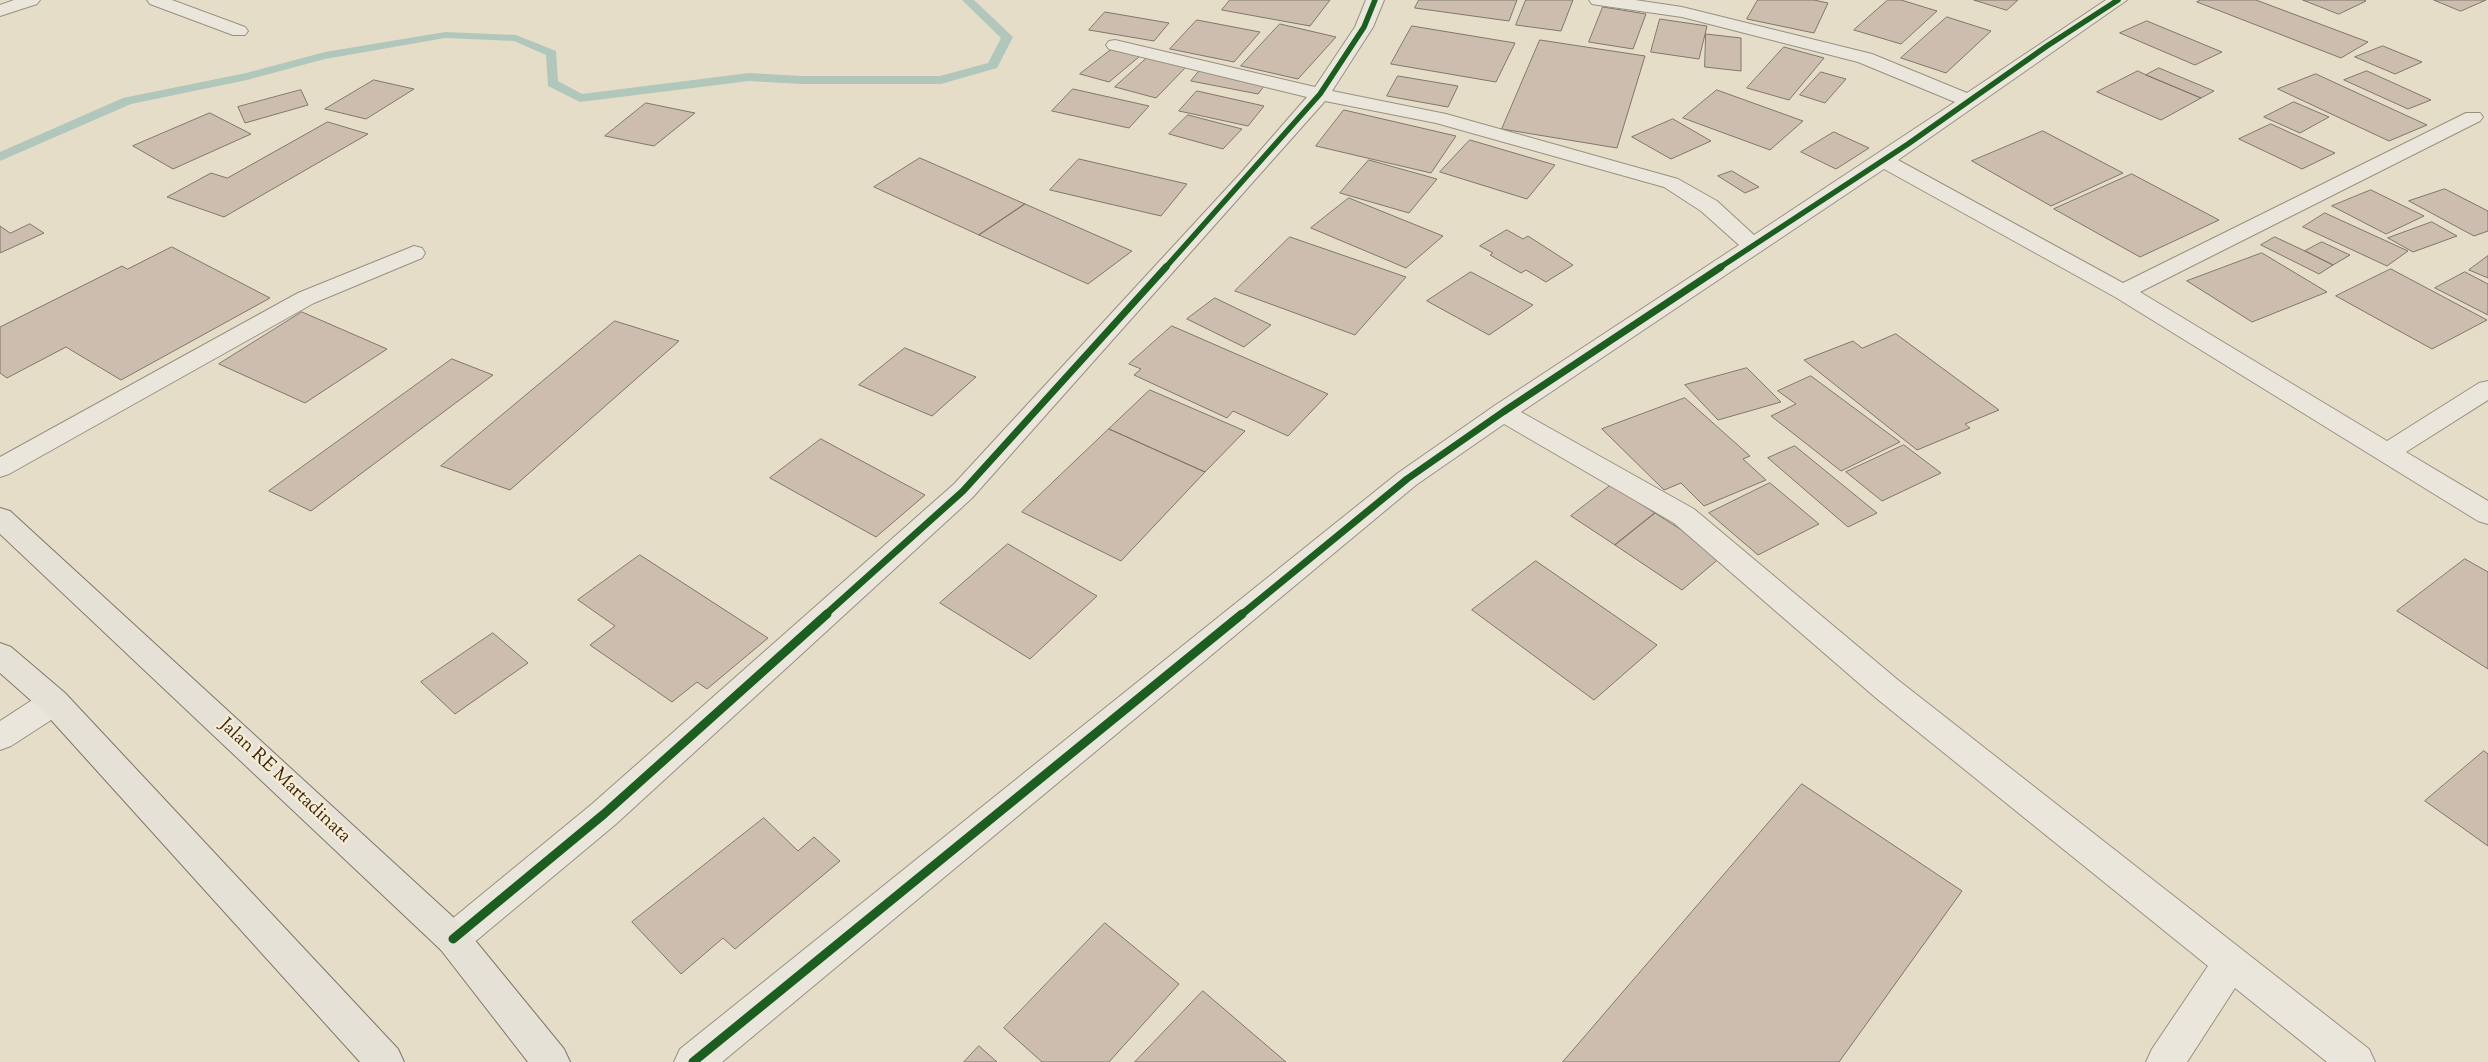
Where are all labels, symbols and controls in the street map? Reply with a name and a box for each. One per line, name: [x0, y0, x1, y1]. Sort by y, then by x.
street label: Jalan RE Martadinata: [213, 715, 355, 849]

